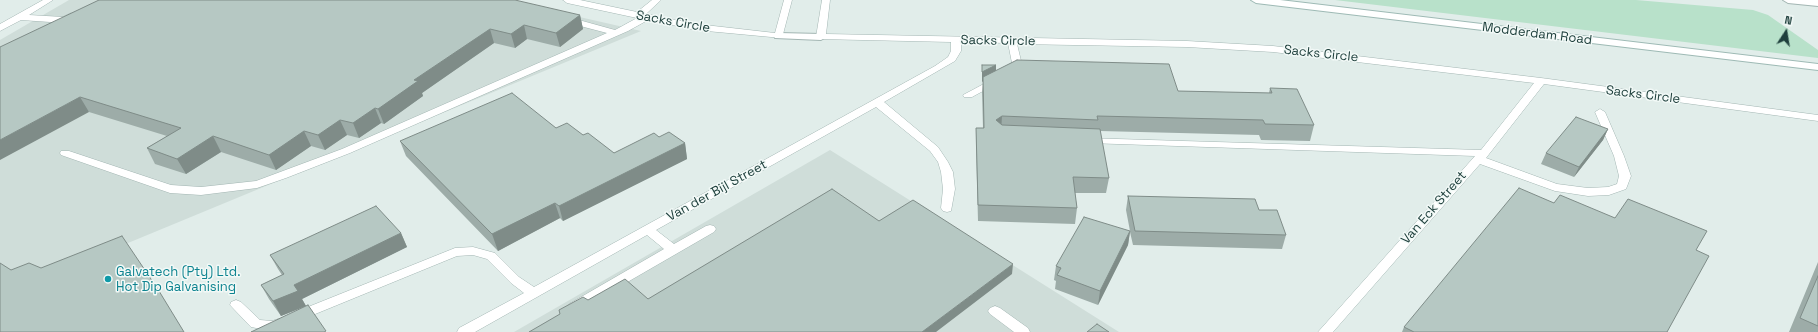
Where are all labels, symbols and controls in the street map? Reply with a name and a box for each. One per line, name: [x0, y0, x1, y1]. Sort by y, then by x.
street label: Sacks Circle: [635, 8, 711, 36]
north arrow: [1766, 12, 1806, 52]
text: N: [1783, 13, 1794, 28]
street label: Modderdam Road: [1481, 20, 1593, 48]
street label: Sacks Circle: [960, 33, 1036, 49]
street label: Sacks Circle: [1283, 42, 1359, 66]
street label: Sacks Circle: [1605, 83, 1681, 107]
street label: Van der Bijl Street: [664, 157, 770, 225]
street label: Van Eck Street: [1398, 168, 1470, 248]
place label: Galvatech (Pty) Ltd. Hot Dip Galvanising: [116, 264, 240, 295]
marker: Galvatech (Pty) Ltd. Hot Dip Galvanising: [103, 274, 113, 284]

